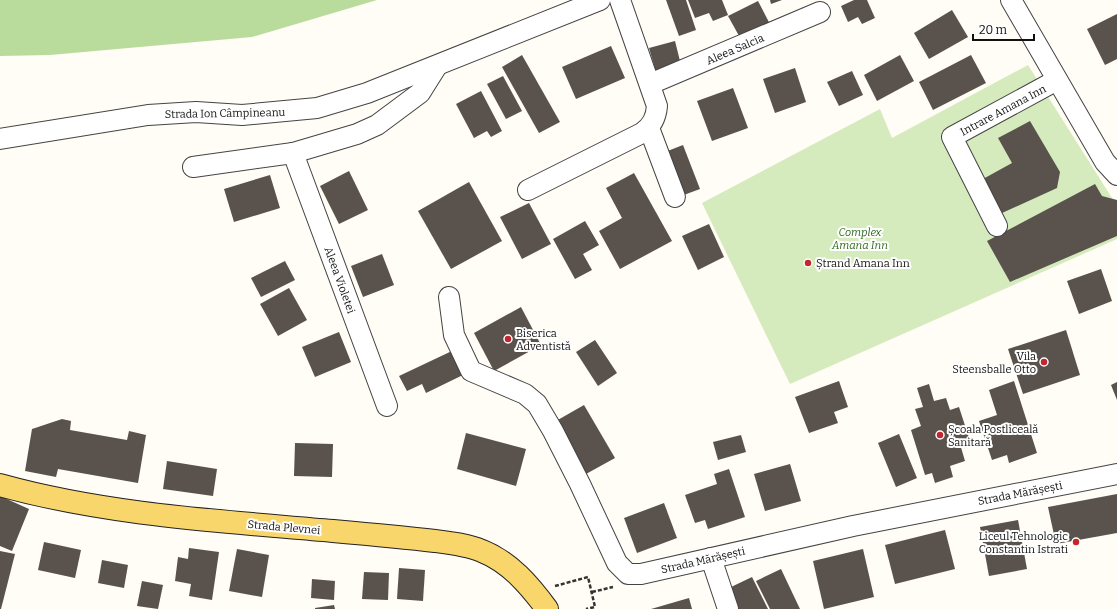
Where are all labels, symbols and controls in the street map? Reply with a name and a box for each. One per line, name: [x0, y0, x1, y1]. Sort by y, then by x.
scale bar: [973, 16, 1034, 42]
text: 20 m: [979, 23, 1008, 37]
street label: Aleea Salcia: [704, 32, 766, 67]
street label: Intrare Amana Inn: [958, 82, 1048, 139]
street label: Strada Ion Câmpineanu: [165, 106, 286, 121]
park label: Complex Amana Inn: [831, 226, 888, 252]
street label: Aleea Violetei: [321, 245, 358, 316]
place label: Ștrand Amana Inn: [816, 257, 910, 270]
marker: Ștrand Amana Inn: [803, 258, 813, 268]
place label: Biserica Adventistă: [516, 327, 571, 353]
marker: Biserica Adventistă: [503, 334, 513, 344]
place label: Vila Steensballe Otto: [952, 350, 1036, 376]
marker: Vila Steensballe Otto: [1039, 357, 1049, 367]
place label: Școala Postliceală Sanitară: [948, 423, 1038, 449]
marker: Școala Postliceală Sanitară: [935, 430, 945, 440]
street label: Strada Mărășești: [977, 479, 1064, 508]
street label: Strada Plevnei: [247, 518, 322, 537]
place label: Liceul Tehnologic Constantin Istrati: [979, 530, 1069, 556]
marker: Liceul Tehnologic Constantin Istrati: [1071, 537, 1081, 547]
street label: Strada Mărășești: [660, 544, 747, 576]

